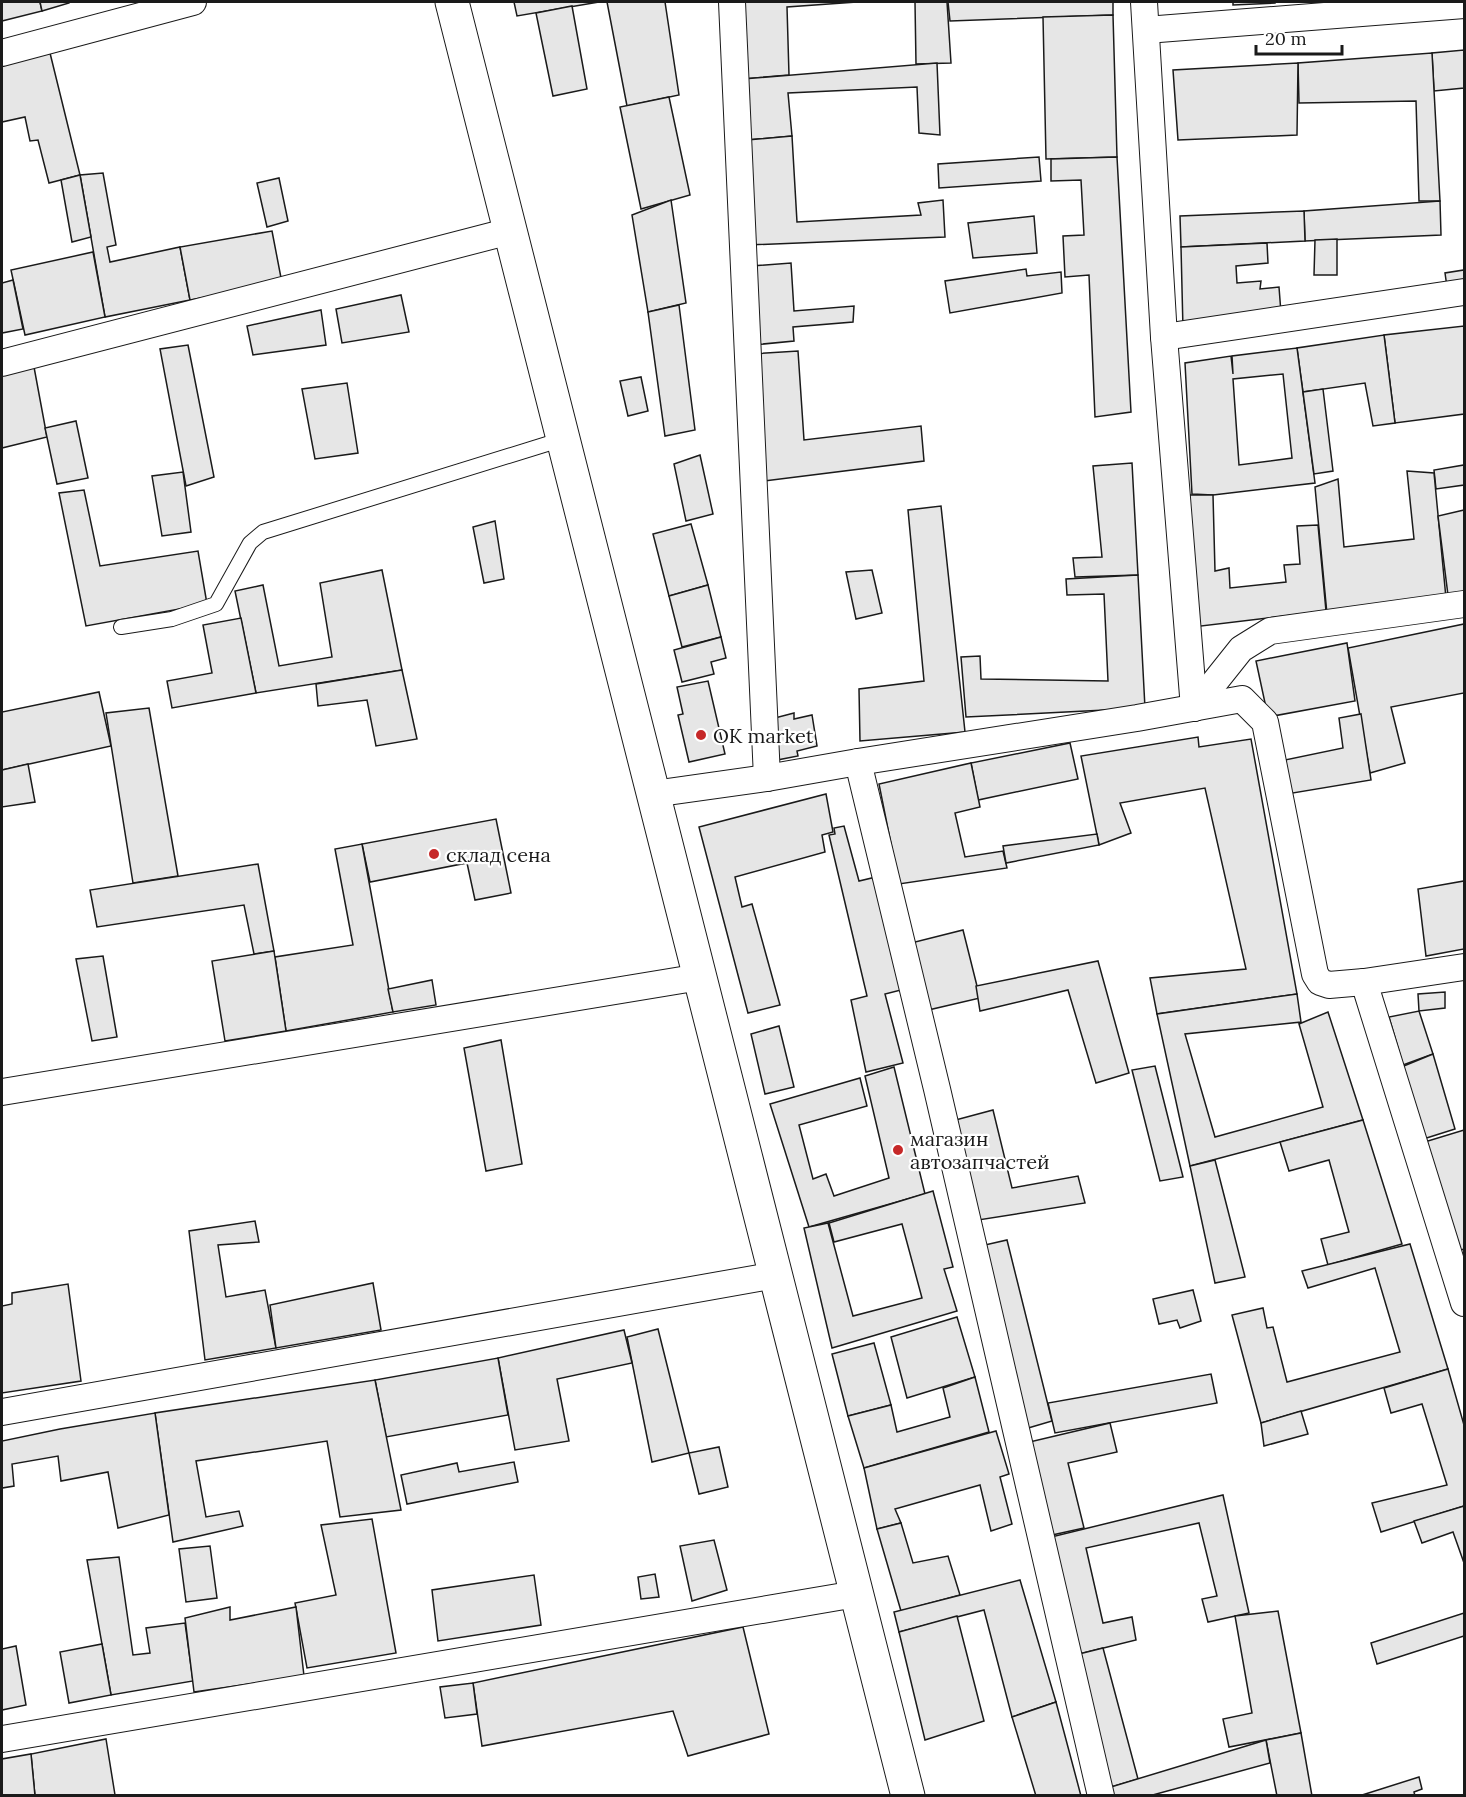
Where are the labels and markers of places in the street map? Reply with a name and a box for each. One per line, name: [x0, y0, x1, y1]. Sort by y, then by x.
place label: OK market: [713, 723, 814, 748]
marker: OK market: [694, 728, 708, 742]
place label: склад сена: [446, 842, 551, 867]
marker: склад сена: [427, 847, 441, 861]
place label: магазин автозапчастей: [910, 1126, 1050, 1174]
marker: магазин автозапчастей: [891, 1143, 905, 1157]

